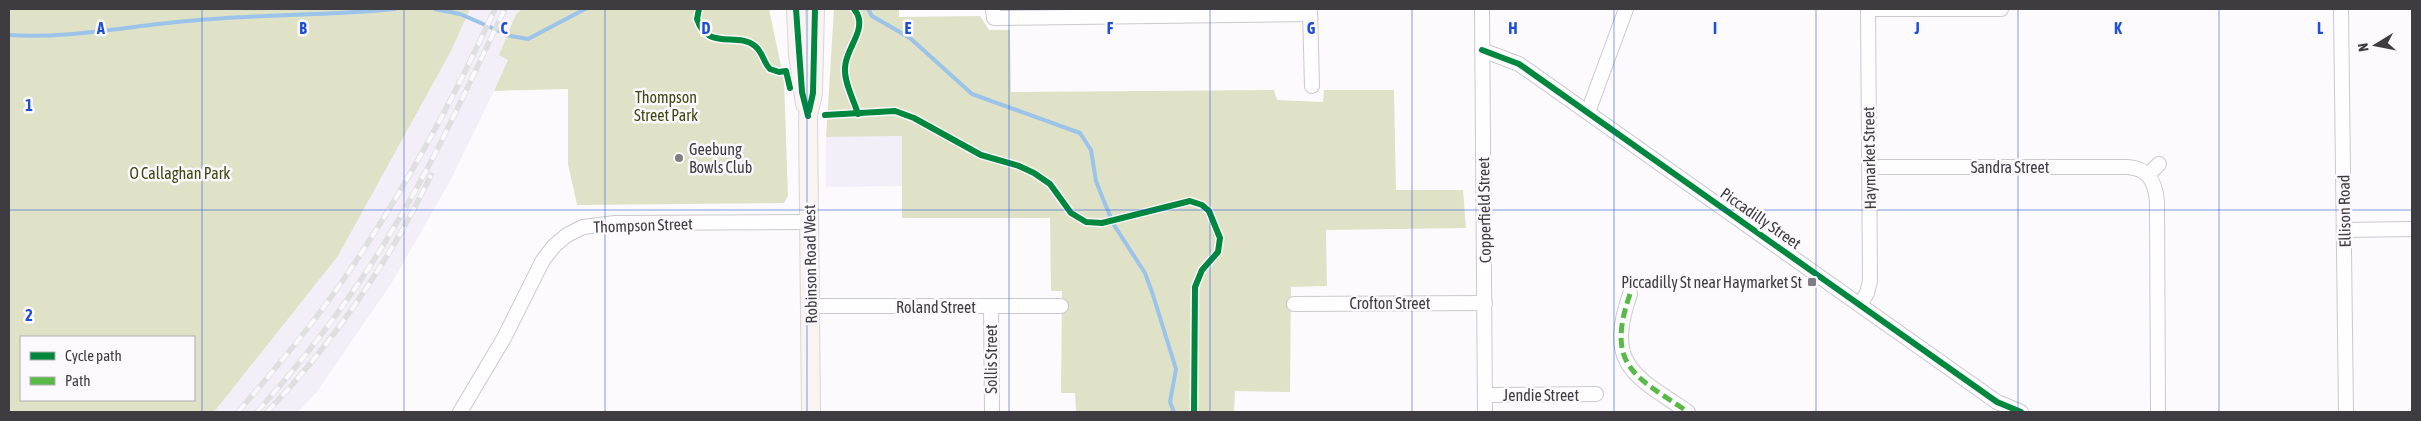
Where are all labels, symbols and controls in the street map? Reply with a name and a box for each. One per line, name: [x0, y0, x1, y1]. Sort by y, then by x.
text: A: [96, 19, 105, 37]
text: B: [299, 19, 307, 37]
text: C: [500, 19, 508, 37]
text: D: [702, 19, 711, 37]
text: E: [905, 19, 912, 37]
text: F: [1107, 19, 1114, 37]
text: G: [1307, 19, 1316, 37]
text: H: [1508, 19, 1518, 37]
text: I: [1713, 19, 1717, 37]
text: J: [1913, 19, 1920, 37]
text: K: [2114, 19, 2122, 37]
text: L: [2317, 19, 2324, 37]
north arrow: [2351, 20, 2401, 70]
text: N: [2355, 42, 2372, 53]
park label: Thompson Street Park: [634, 88, 698, 124]
text: 1: [25, 96, 33, 114]
street label: Haymarket Street: [1859, 106, 1880, 210]
place label: Geebung Bowls Club: [689, 140, 752, 176]
marker: Geebung Bowls Club: [673, 152, 685, 164]
street label: Copperfield Street: [1474, 156, 1495, 263]
street label: Sandra Street: [1971, 158, 2050, 176]
park label: O Callaghan Park: [130, 164, 230, 183]
street label: Ellison Road: [2334, 175, 2354, 247]
street label: Piccadilly Street: [1717, 184, 1805, 253]
street label: Robinson Road West: [800, 204, 820, 324]
street label: Thompson Street: [593, 214, 693, 237]
place label: Piccadilly St near Haymarket St: [1621, 273, 1802, 292]
marker: Piccadilly St near Haymarket St: [1806, 276, 1818, 288]
street label: Crofton Street: [1350, 294, 1431, 312]
street label: Roland Street: [896, 298, 976, 316]
text: 2: [25, 306, 33, 324]
street label: Sollis Street: [982, 324, 1000, 394]
legend: [20, 336, 195, 401]
text: Cycle path: [65, 347, 122, 364]
text: Path: [65, 372, 91, 389]
street label: Jendie Street: [1503, 386, 1579, 404]

